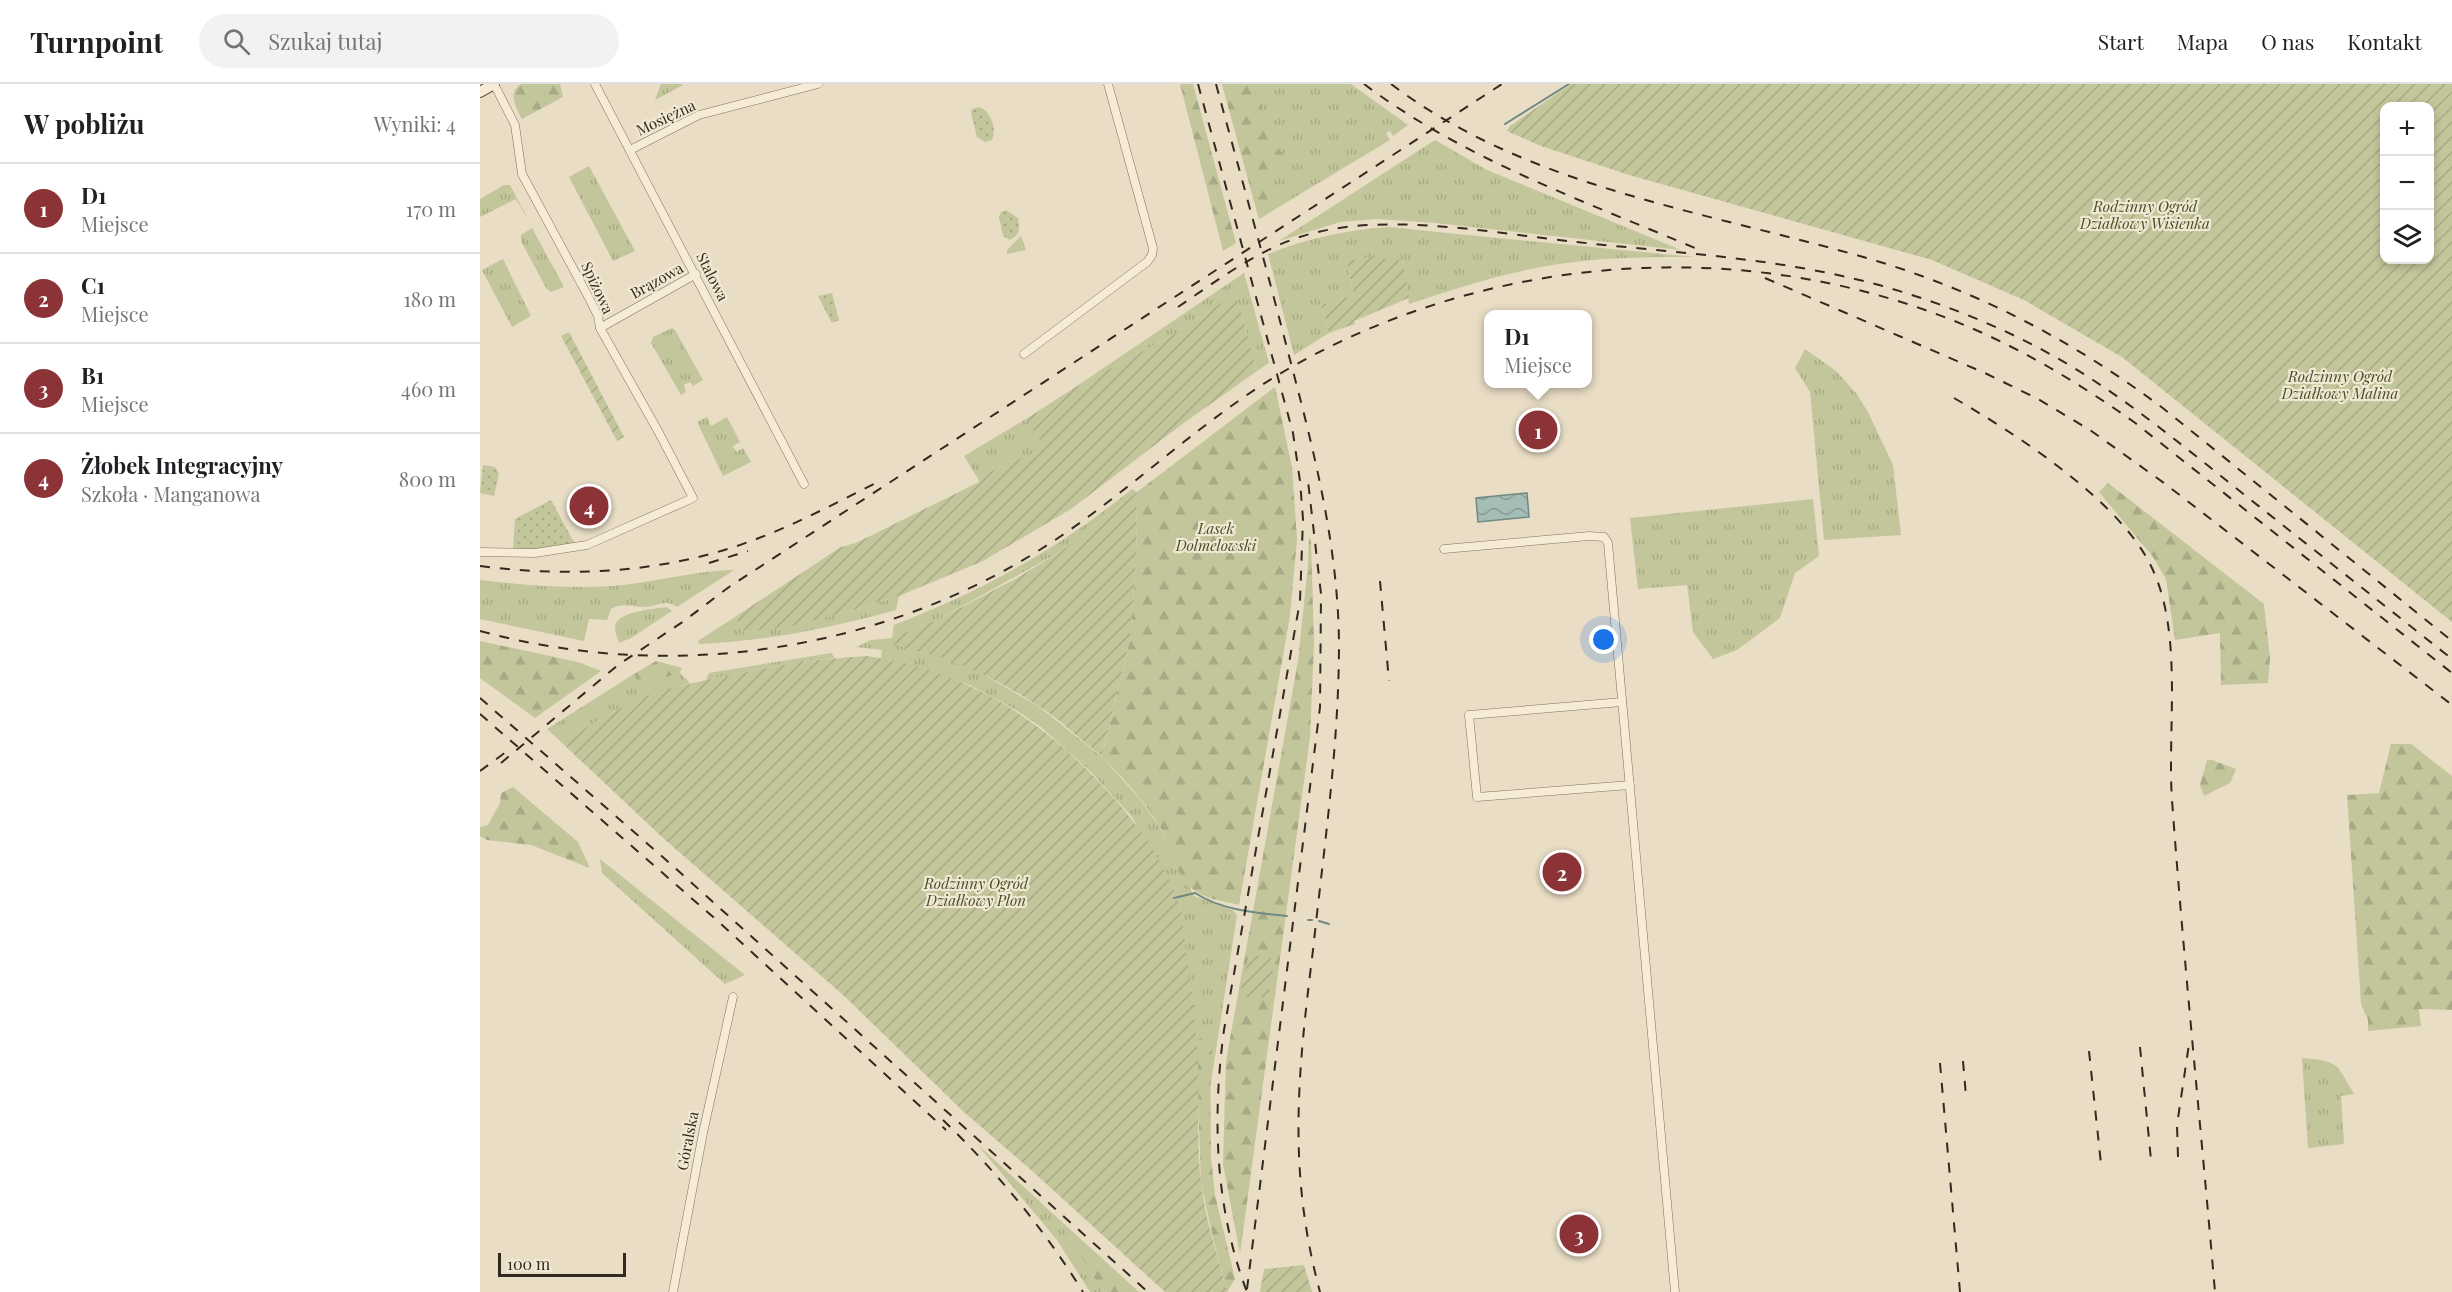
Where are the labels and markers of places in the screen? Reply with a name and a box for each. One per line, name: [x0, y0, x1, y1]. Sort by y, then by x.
pin: 1: [1518, 408, 1558, 452]
pin: 4: [570, 484, 608, 528]
pin: 2: [1542, 850, 1582, 894]
pin: 3: [1560, 1212, 1598, 1256]

